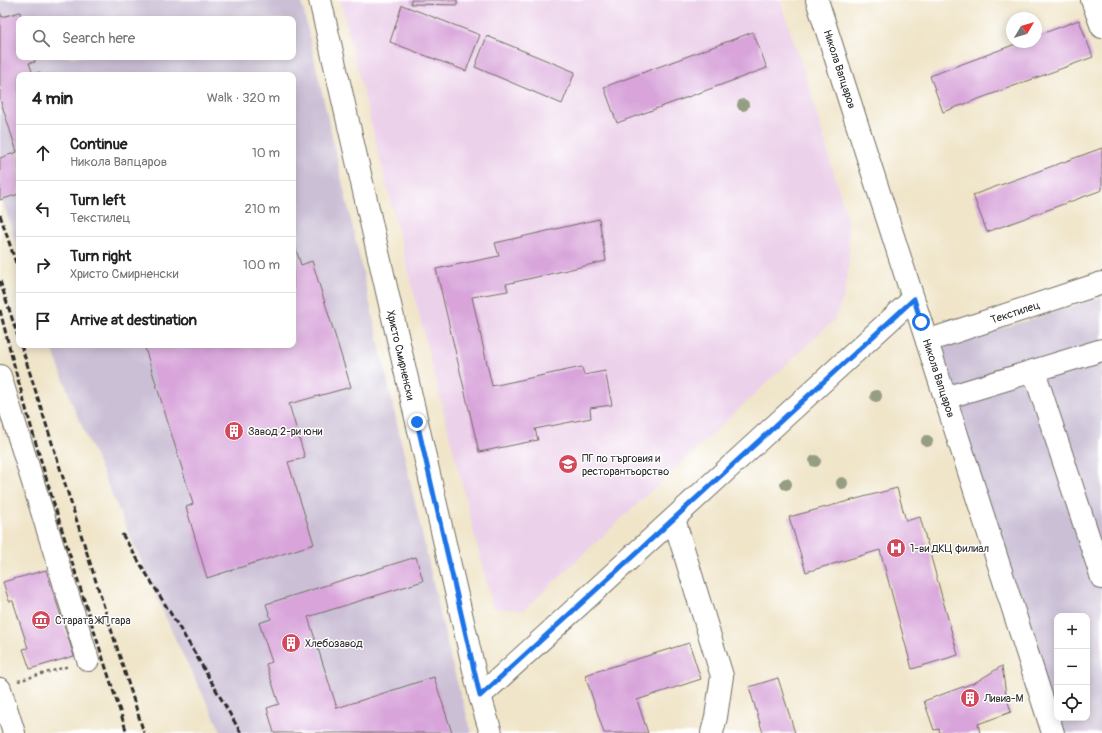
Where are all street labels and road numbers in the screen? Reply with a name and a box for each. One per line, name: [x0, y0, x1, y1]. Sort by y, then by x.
street label: Никола Вапцаров: [821, 28, 858, 110]
street label: Текстилец: [989, 298, 1042, 327]
street label: Христо Смирненски: [384, 309, 417, 401]
street label: Никола Вапцаров: [920, 337, 957, 419]

